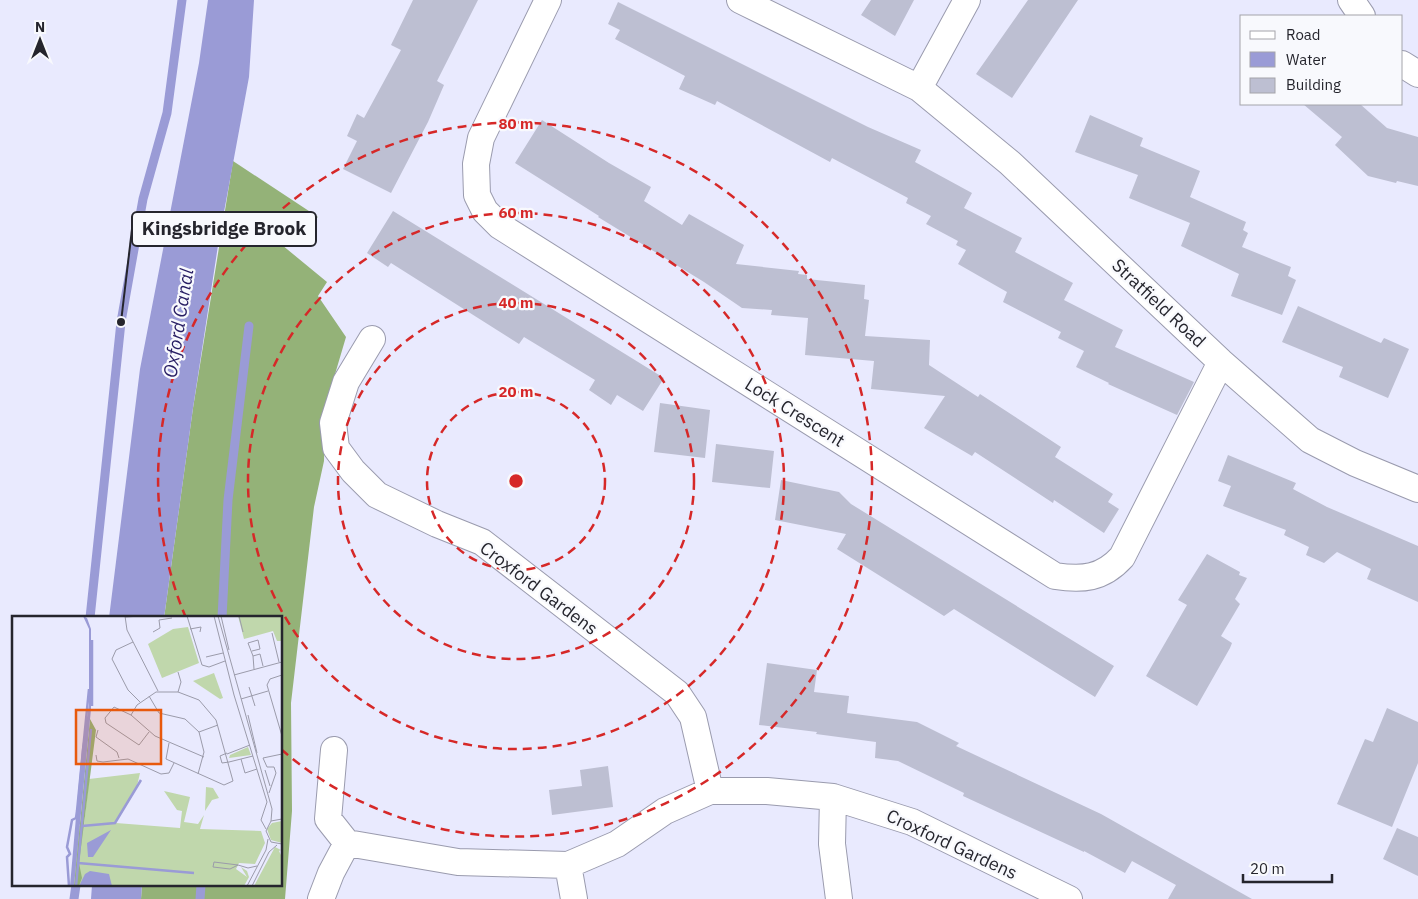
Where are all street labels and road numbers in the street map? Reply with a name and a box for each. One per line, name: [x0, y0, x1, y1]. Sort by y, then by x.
street label: Stratfield Road: [1107, 254, 1211, 352]
street label: Lock Crescent: [741, 372, 849, 452]
street label: Croxford Gardens: [476, 536, 602, 640]
street label: Croxford Gardens: [883, 804, 1021, 884]

